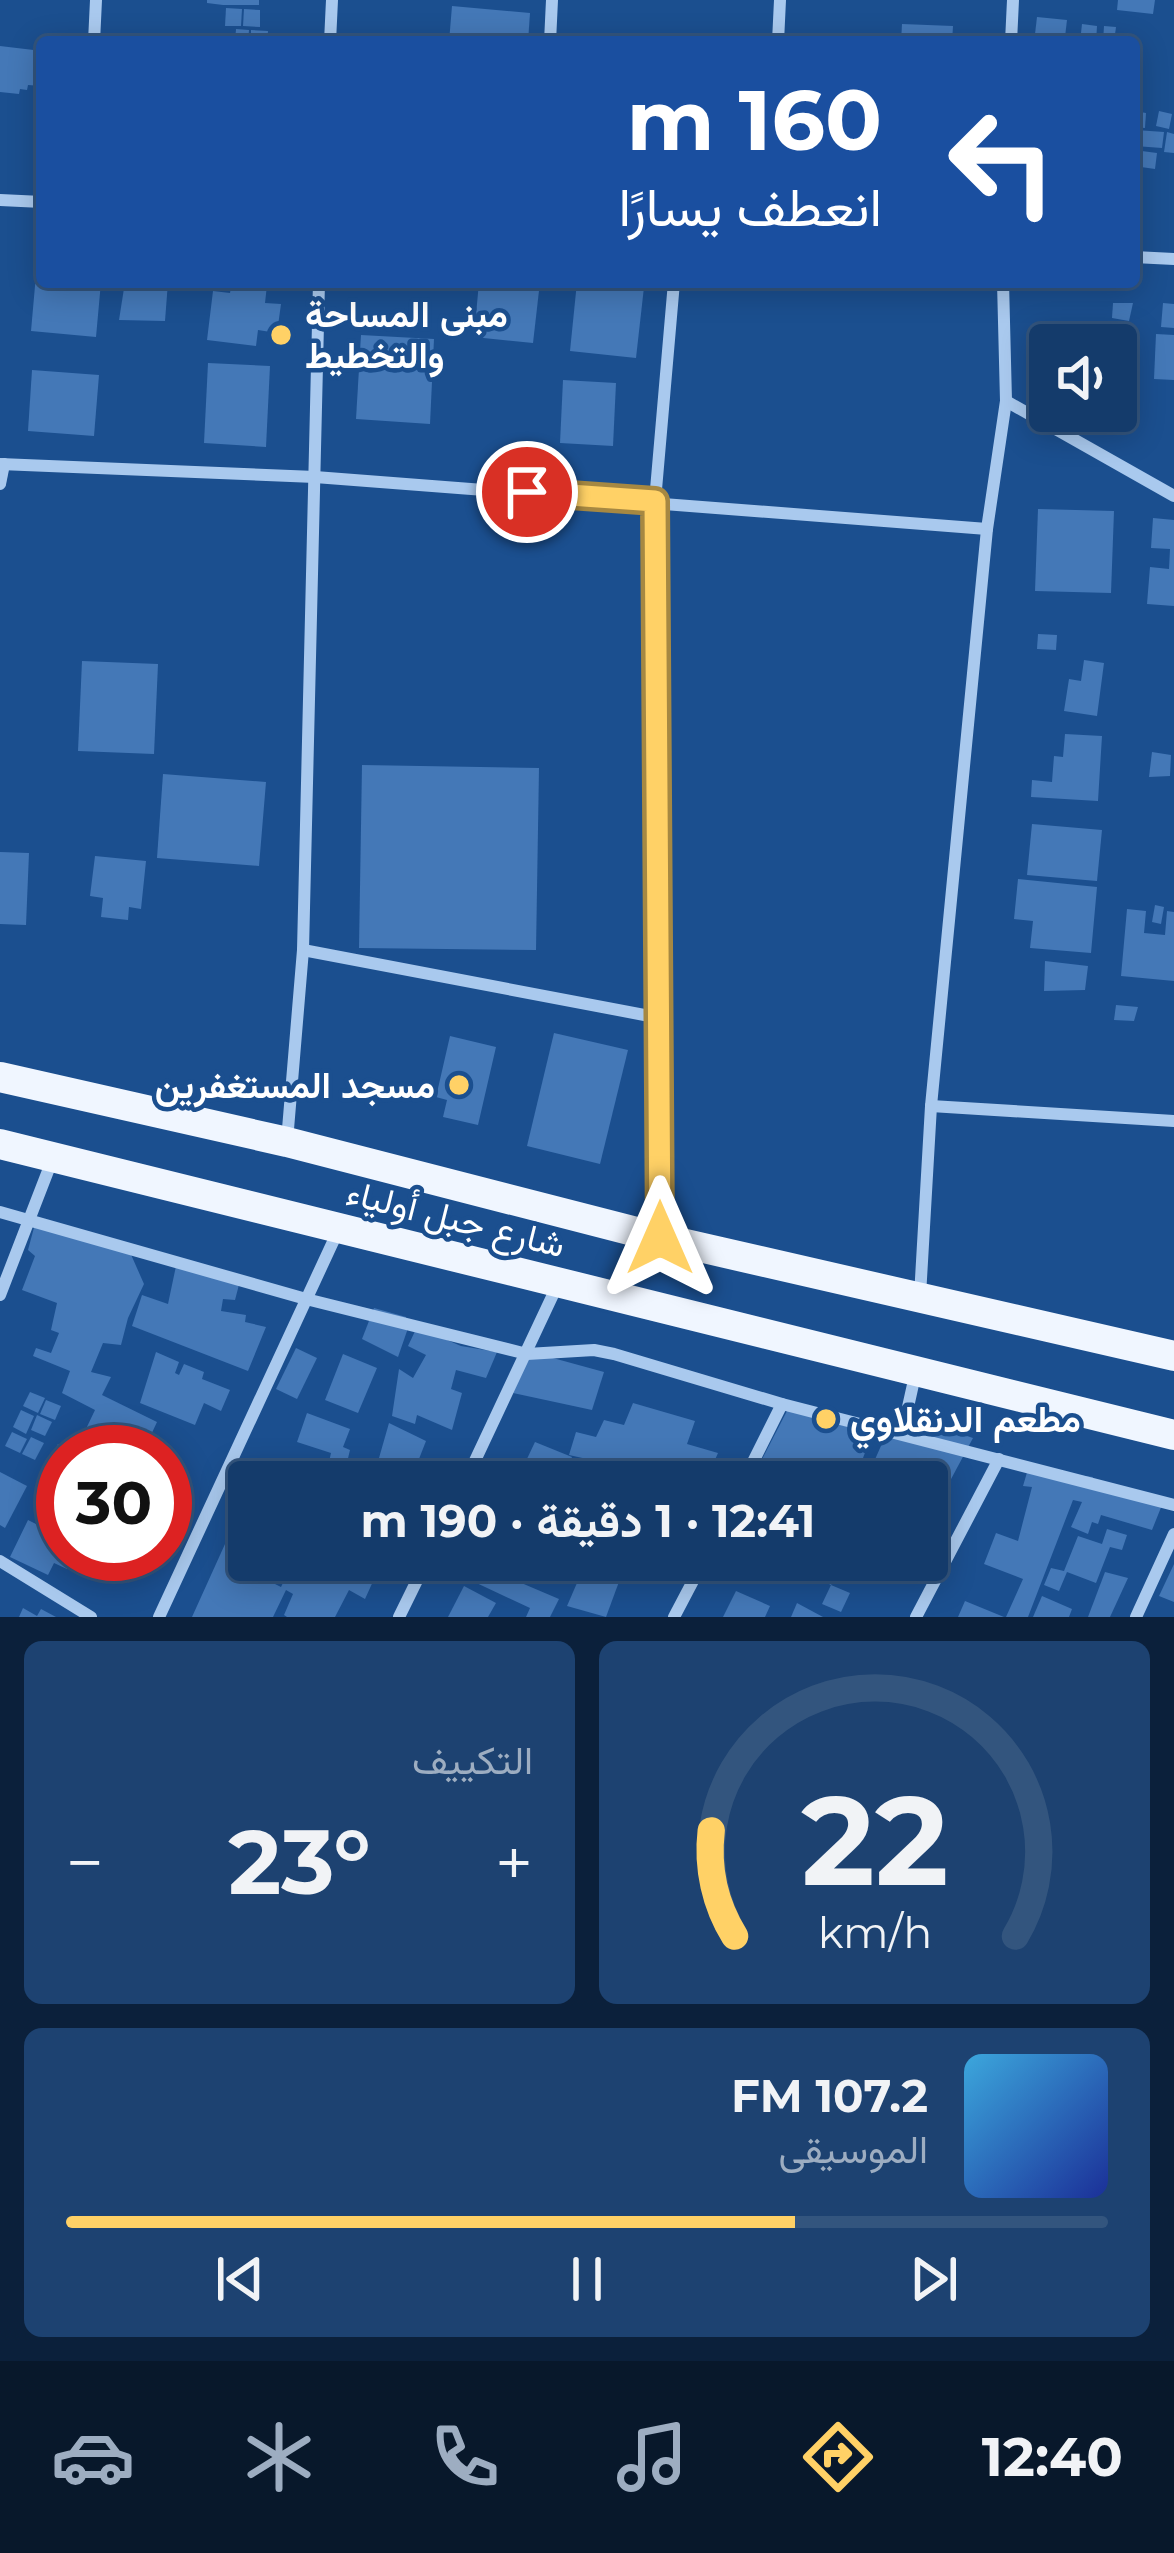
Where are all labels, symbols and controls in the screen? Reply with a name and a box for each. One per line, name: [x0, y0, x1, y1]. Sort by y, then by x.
text: 160 m: [627, 69, 882, 171]
icon: left: [924, 84, 1080, 240]
text: انعطف يسارًا: [619, 174, 882, 240]
place label: مبنى المساحة والتخطيط: [305, 292, 508, 378]
marker: مبنى المساحة والتخطيط: [268, 322, 294, 348]
map controls: [1029, 324, 1137, 432]
button: sound: [1029, 324, 1137, 432]
pin: [476, 441, 578, 543]
icon: arrive: [494, 459, 560, 525]
place label: مسجد المستغفرين: [155, 1063, 435, 1108]
marker: مسجد المستغفرين: [446, 1072, 472, 1098]
street label: شارع جبل أولياء: [341, 1170, 570, 1269]
position arrow: [597, 1175, 723, 1301]
place label: مطعم الدنقلاوي: [850, 1397, 1081, 1449]
marker: مطعم الدنقلاوي: [813, 1406, 839, 1432]
speed limit sign: 30: [36, 1425, 192, 1581]
text: 12:41 · 1 دقيقة · 190 m: [361, 1493, 815, 1548]
text: التكييف: [412, 1736, 533, 1784]
text: 22: [801, 1764, 948, 1916]
text: 23°: [228, 1807, 371, 1917]
text: −: [66, 1822, 104, 1903]
text: +: [495, 1822, 533, 1903]
text: km/h: [817, 1905, 932, 1958]
text: 107.2 FM: [731, 2068, 928, 2123]
text: الموسيقى: [778, 2125, 928, 2173]
icon: previous: [207, 2246, 273, 2312]
icon: pause: [554, 2246, 620, 2312]
icon: next: [901, 2246, 967, 2312]
icon: car: [51, 2415, 135, 2499]
icon: climate: [237, 2415, 321, 2499]
icon: phone: [423, 2415, 507, 2499]
icon: music: [610, 2415, 694, 2499]
icon: directions: [796, 2415, 880, 2499]
text: 12:40: [982, 2424, 1123, 2490]

